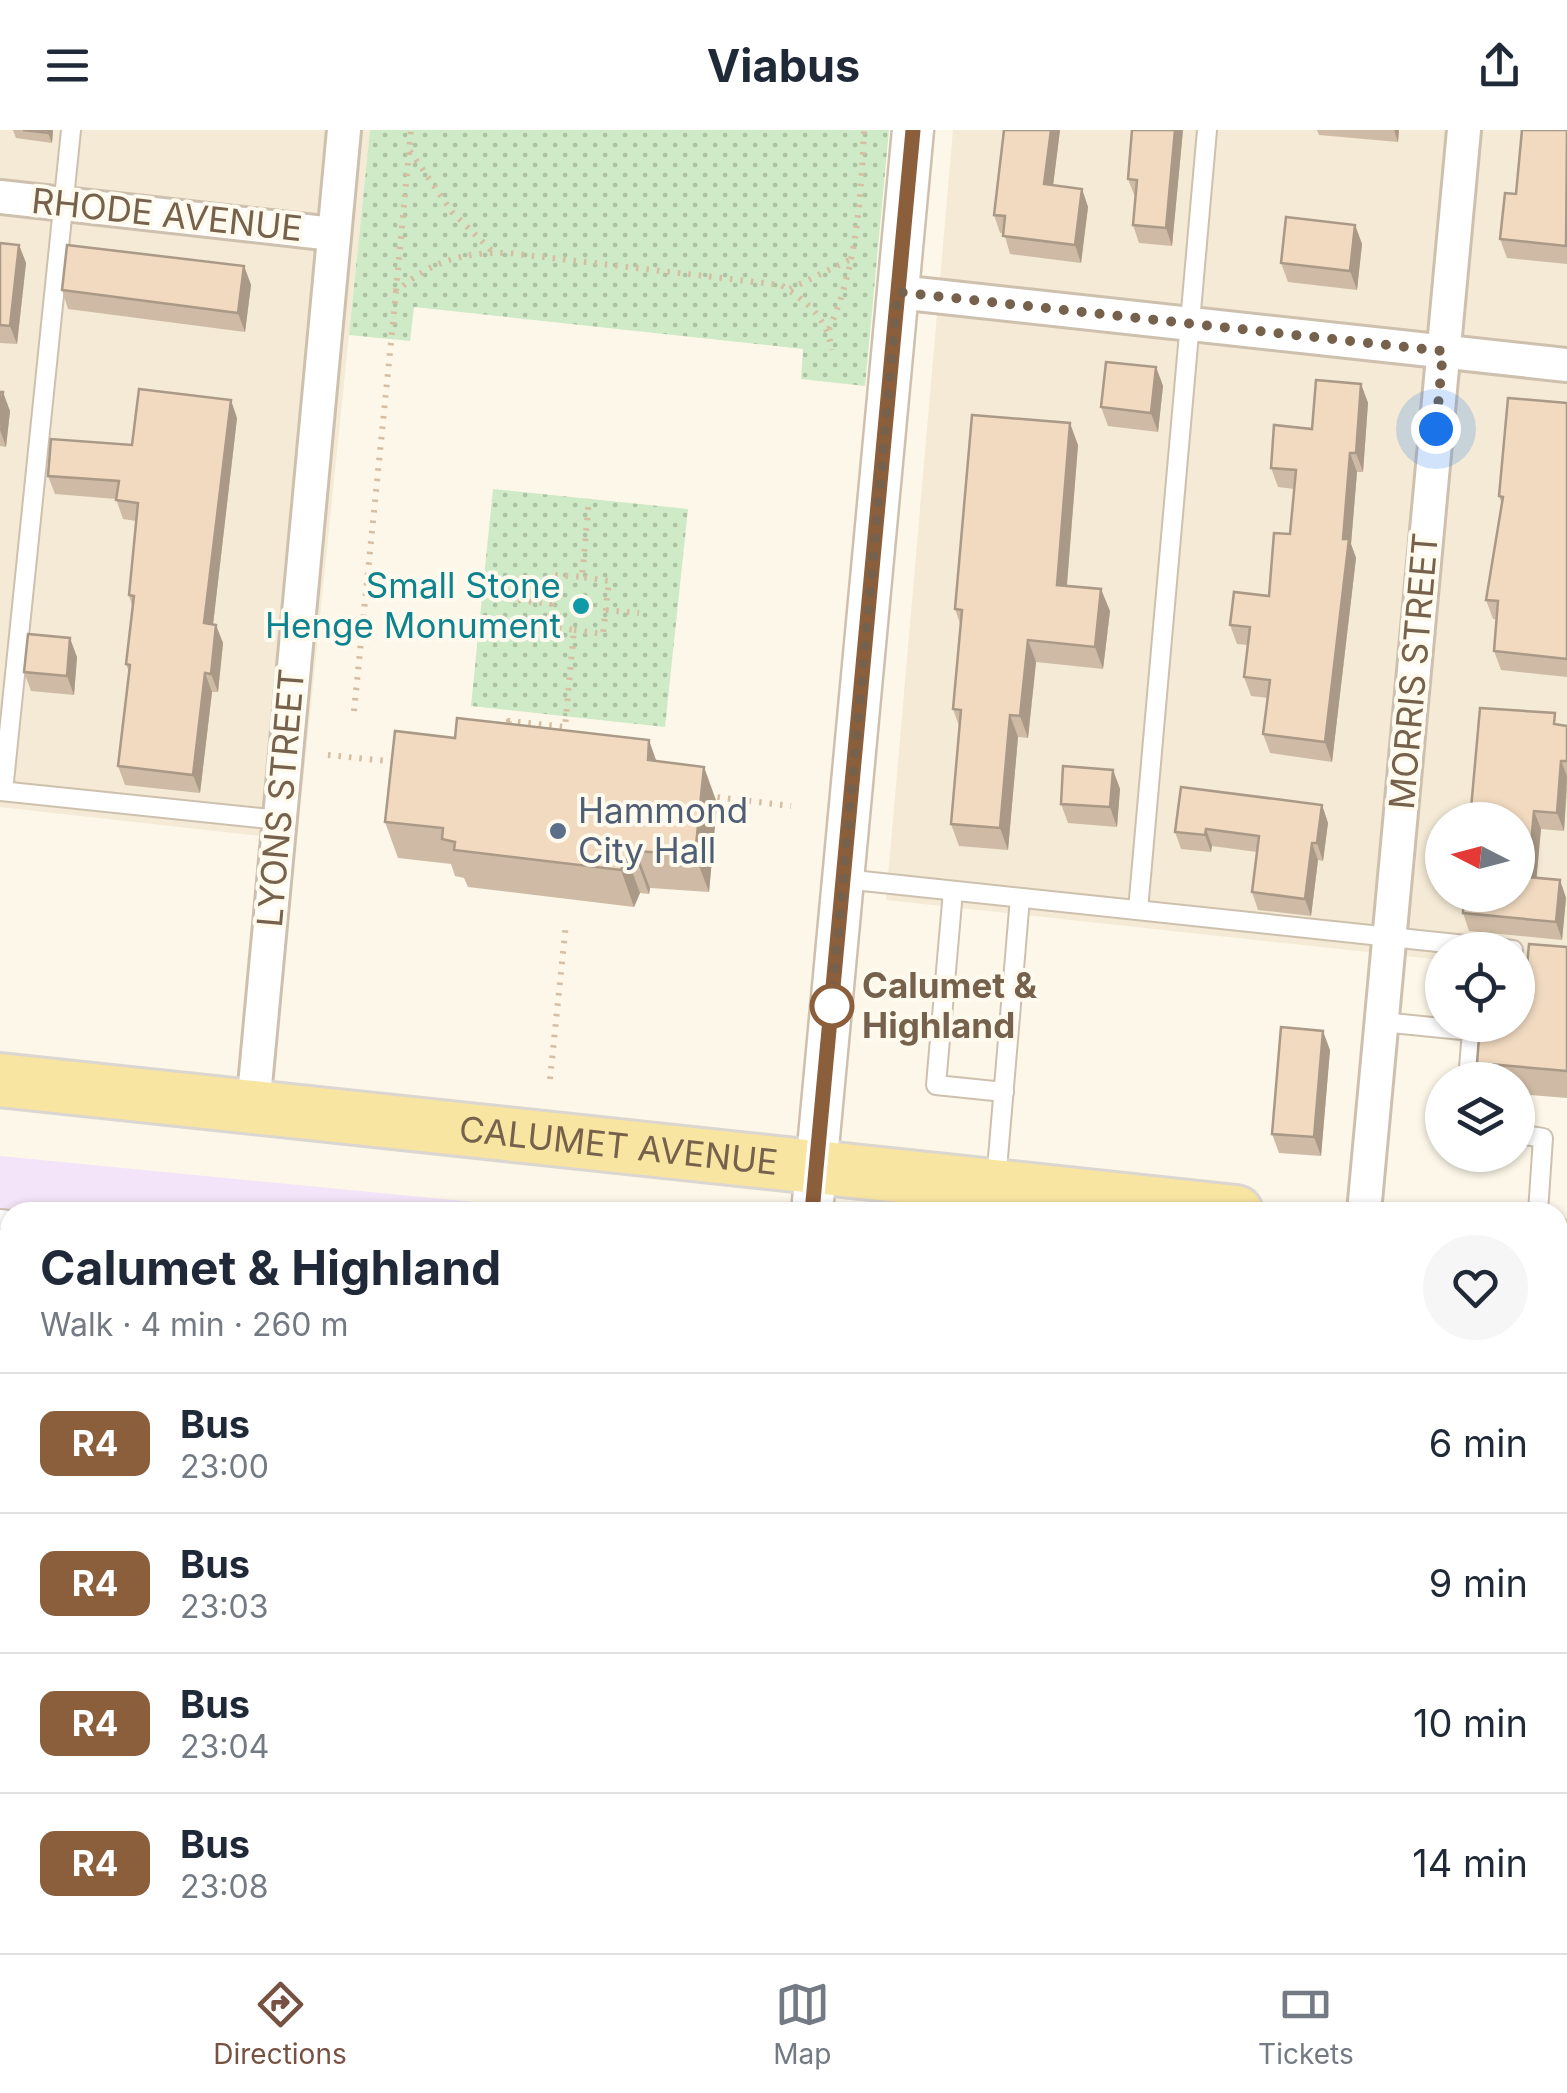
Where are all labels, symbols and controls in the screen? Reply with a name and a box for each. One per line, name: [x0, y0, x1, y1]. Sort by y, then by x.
icon: menu: [40, 38, 95, 93]
text: Viabus: [707, 38, 860, 93]
icon: share: [1472, 38, 1527, 93]
street label: RHODE AVENUE: [30, 179, 304, 249]
your location: [1411, 404, 1461, 454]
street label: MORRIS STREET: [1380, 531, 1446, 811]
place label: Small Stone Henge Monument: [265, 564, 561, 646]
marker: Small Stone Henge Monument: [570, 595, 592, 617]
street label: LYONS STREET: [248, 667, 312, 929]
place label: Hammond City Hall: [578, 789, 748, 871]
north arrow: [1425, 802, 1535, 912]
map controls: [1425, 802, 1535, 1172]
marker: Hammond City Hall: [547, 820, 569, 842]
button: locate: [1425, 932, 1535, 1042]
place label: Calumet & Highland: [862, 964, 1037, 1046]
marker: Calumet & Highland: [811, 985, 853, 1027]
button: layers: [1425, 1062, 1535, 1172]
street label: CALUMET AVENUE: [457, 1107, 780, 1183]
button: heart: [1423, 1235, 1528, 1340]
text: Calumet & Highland: [40, 1238, 501, 1297]
text: Walk · 4 min · 260 m: [40, 1305, 349, 1344]
text: Bus: [180, 1401, 250, 1447]
text: 6 min: [1429, 1420, 1528, 1466]
text: R4: [72, 1422, 118, 1464]
text: 23:00: [180, 1447, 269, 1486]
text: Bus: [180, 1541, 250, 1587]
text: 9 min: [1429, 1560, 1528, 1606]
text: R4: [72, 1562, 118, 1604]
text: 23:03: [180, 1587, 268, 1626]
text: Bus: [180, 1681, 250, 1727]
text: 10 min: [1413, 1700, 1528, 1746]
text: R4: [72, 1702, 118, 1744]
text: 23:04: [180, 1727, 269, 1766]
text: Bus: [180, 1821, 250, 1867]
text: 14 min: [1412, 1840, 1528, 1886]
text: R4: [72, 1842, 118, 1884]
text: 23:08: [180, 1867, 268, 1906]
tab: Directions: [213, 1977, 347, 2071]
tab: Map: [773, 1977, 832, 2071]
tab: Tickets: [1258, 1977, 1354, 2071]

